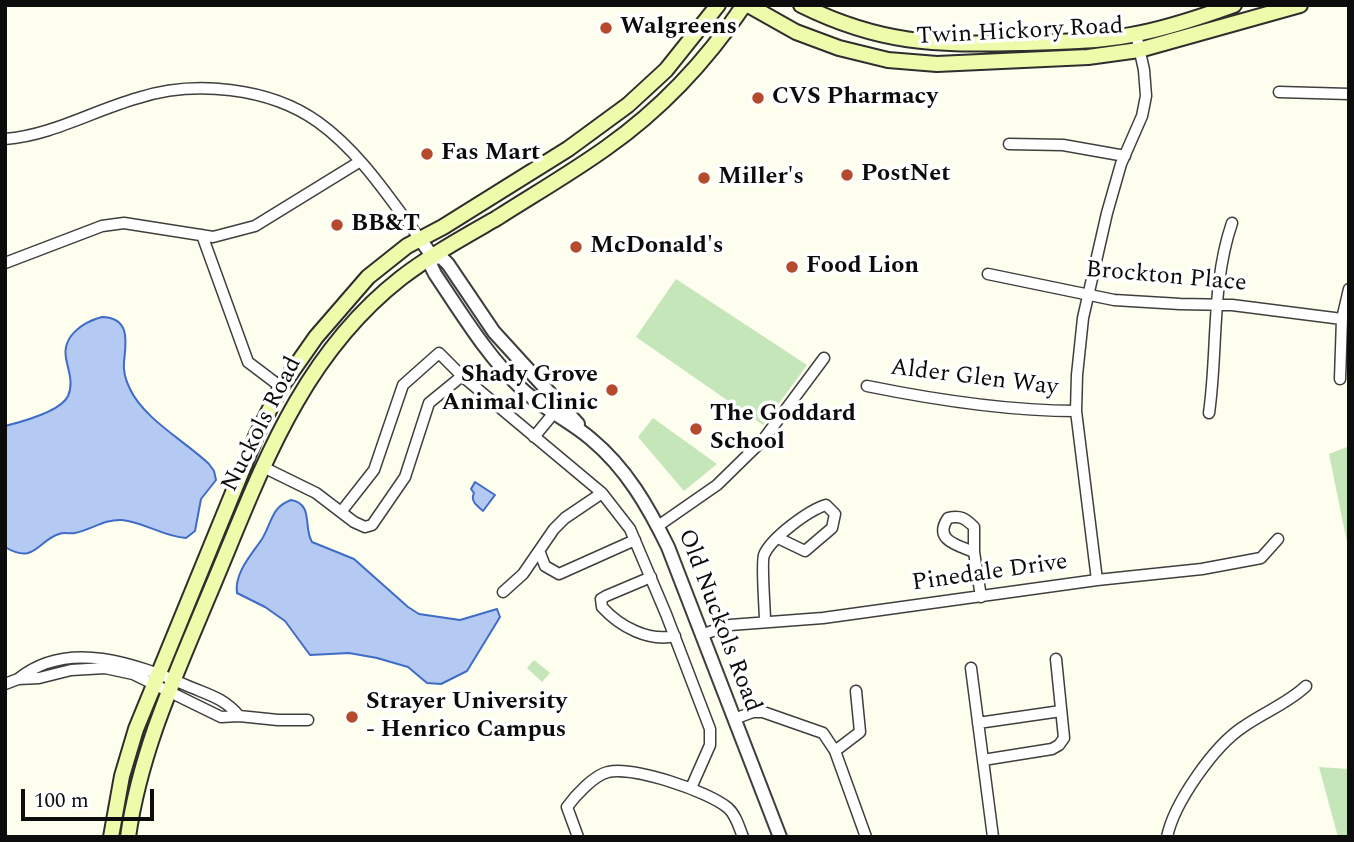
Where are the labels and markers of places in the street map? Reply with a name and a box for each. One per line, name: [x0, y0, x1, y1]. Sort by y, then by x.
place label: Walgreens: [620, 14, 737, 42]
marker: Walgreens: [598, 20, 614, 36]
place label: CVS Pharmacy: [772, 84, 938, 112]
marker: CVS Pharmacy: [750, 90, 766, 106]
place label: Fas Mart: [441, 140, 540, 168]
marker: Fas Mart: [419, 146, 435, 162]
place label: PostNet: [861, 161, 950, 189]
place label: Miller's: [718, 164, 804, 192]
marker: PostNet: [839, 167, 855, 183]
marker: Miller's: [696, 170, 712, 186]
place label: BB&T: [351, 211, 420, 239]
marker: BB&T: [329, 217, 345, 233]
place label: McDonald's: [590, 233, 723, 261]
marker: McDonald's: [568, 239, 584, 255]
place label: Food Lion: [806, 253, 919, 281]
marker: Food Lion: [784, 259, 800, 275]
place label: Shady Grove Animal Clinic: [442, 362, 598, 418]
marker: Shady Grove Animal Clinic: [604, 382, 620, 398]
place label: The Goddard School: [710, 401, 856, 457]
marker: The Goddard School: [688, 421, 704, 437]
place label: Strayer University - Henrico Campus: [366, 689, 567, 745]
marker: Strayer University - Henrico Campus: [344, 709, 360, 725]

